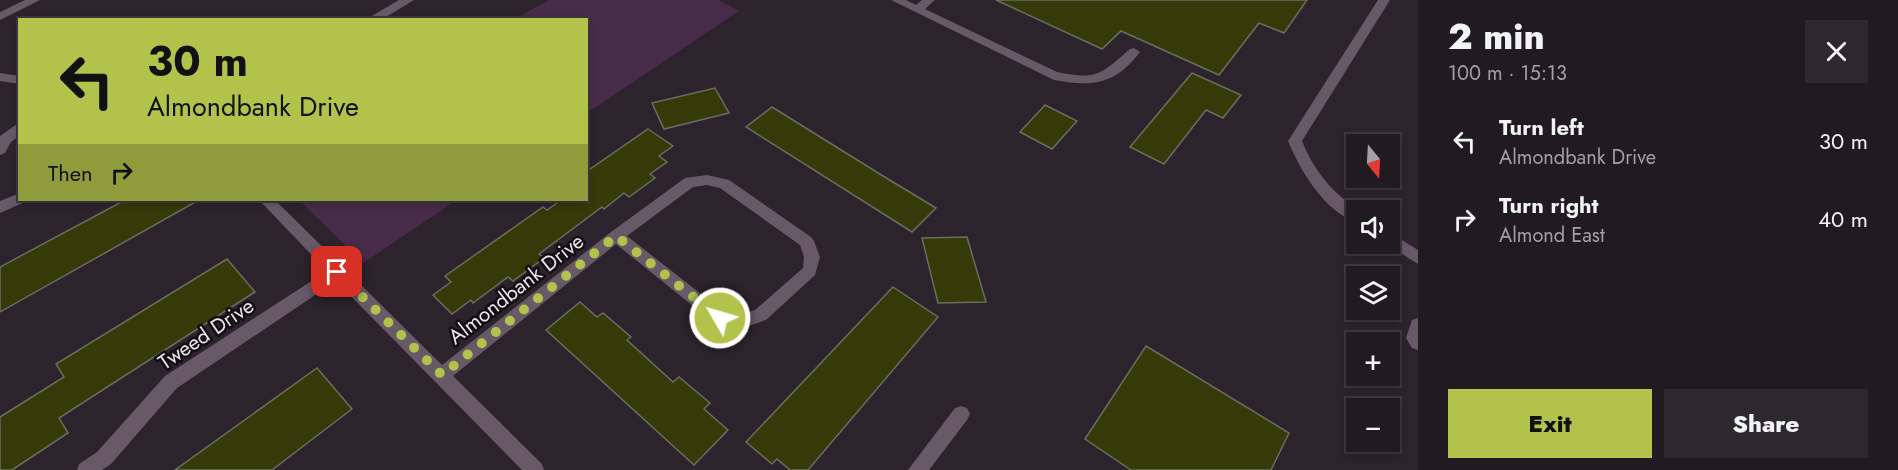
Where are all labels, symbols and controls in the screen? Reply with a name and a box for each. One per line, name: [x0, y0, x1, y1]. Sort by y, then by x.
text: 2 min: [1448, 10, 1545, 62]
button: close: [1805, 20, 1868, 83]
text: 30 m: [147, 31, 248, 92]
icon: left: [48, 42, 126, 120]
text: 100 m · 15:13: [1448, 59, 1567, 88]
text: Almondbank Drive: [147, 87, 359, 126]
text: Turn left: [1499, 111, 1584, 143]
icon: left: [1448, 125, 1481, 158]
text: 30 m: [1819, 125, 1868, 157]
north arrow: [1346, 134, 1400, 188]
map controls: [1346, 134, 1400, 452]
text: Almondbank Drive: [1499, 143, 1656, 172]
icon: right: [105, 156, 138, 189]
text: Then: [48, 157, 93, 189]
text: Turn right: [1499, 189, 1599, 221]
button: sound: [1346, 200, 1400, 254]
icon: right: [1448, 203, 1481, 236]
text: 40 m: [1818, 203, 1868, 235]
text: Almond East: [1499, 221, 1605, 250]
street label: Almondbank Drive: [442, 226, 590, 352]
pin: [311, 246, 362, 297]
icon: arrive: [320, 255, 353, 288]
button: layers: [1346, 266, 1400, 320]
position arrow: [688, 286, 752, 350]
street label: Tweed Drive: [152, 291, 260, 377]
button: +: [1346, 332, 1400, 386]
button: Exit: [1448, 389, 1652, 458]
button: Share: [1664, 389, 1868, 458]
button: −: [1346, 398, 1400, 452]

